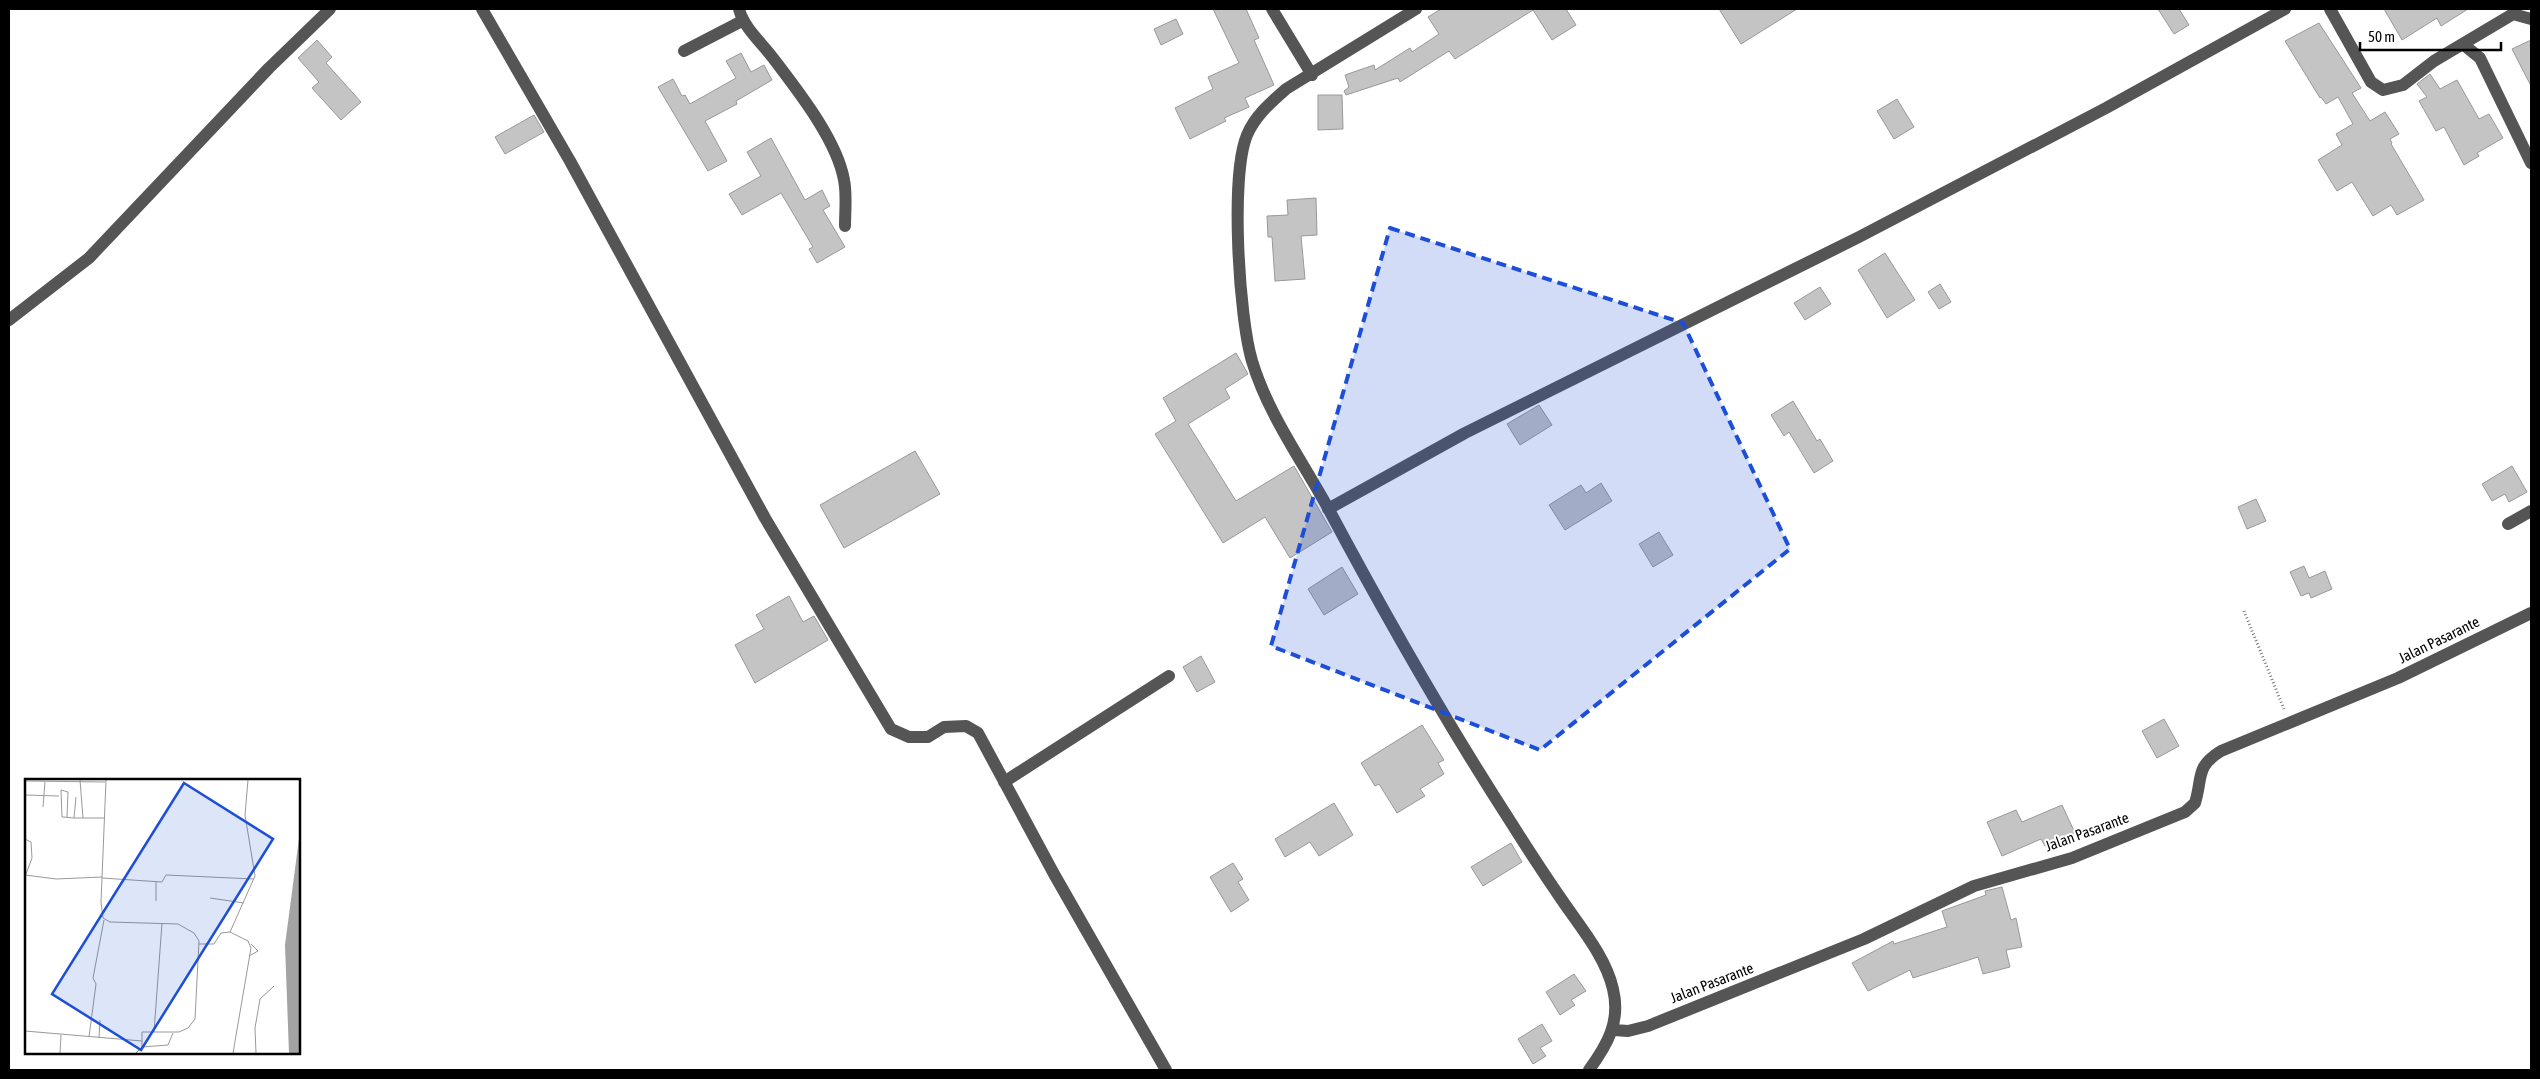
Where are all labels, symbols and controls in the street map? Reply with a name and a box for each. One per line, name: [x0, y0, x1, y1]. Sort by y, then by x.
scale bar: [2360, 20, 2501, 52]
text: 50 m: [2368, 28, 2395, 45]
street label: Jalan Pasarante: [2396, 613, 2482, 666]
inset map: [25, 779, 300, 1054]
street label: Jalan Pasarante: [2043, 808, 2131, 855]
street label: Jalan Pasarante: [1668, 959, 1756, 1006]

